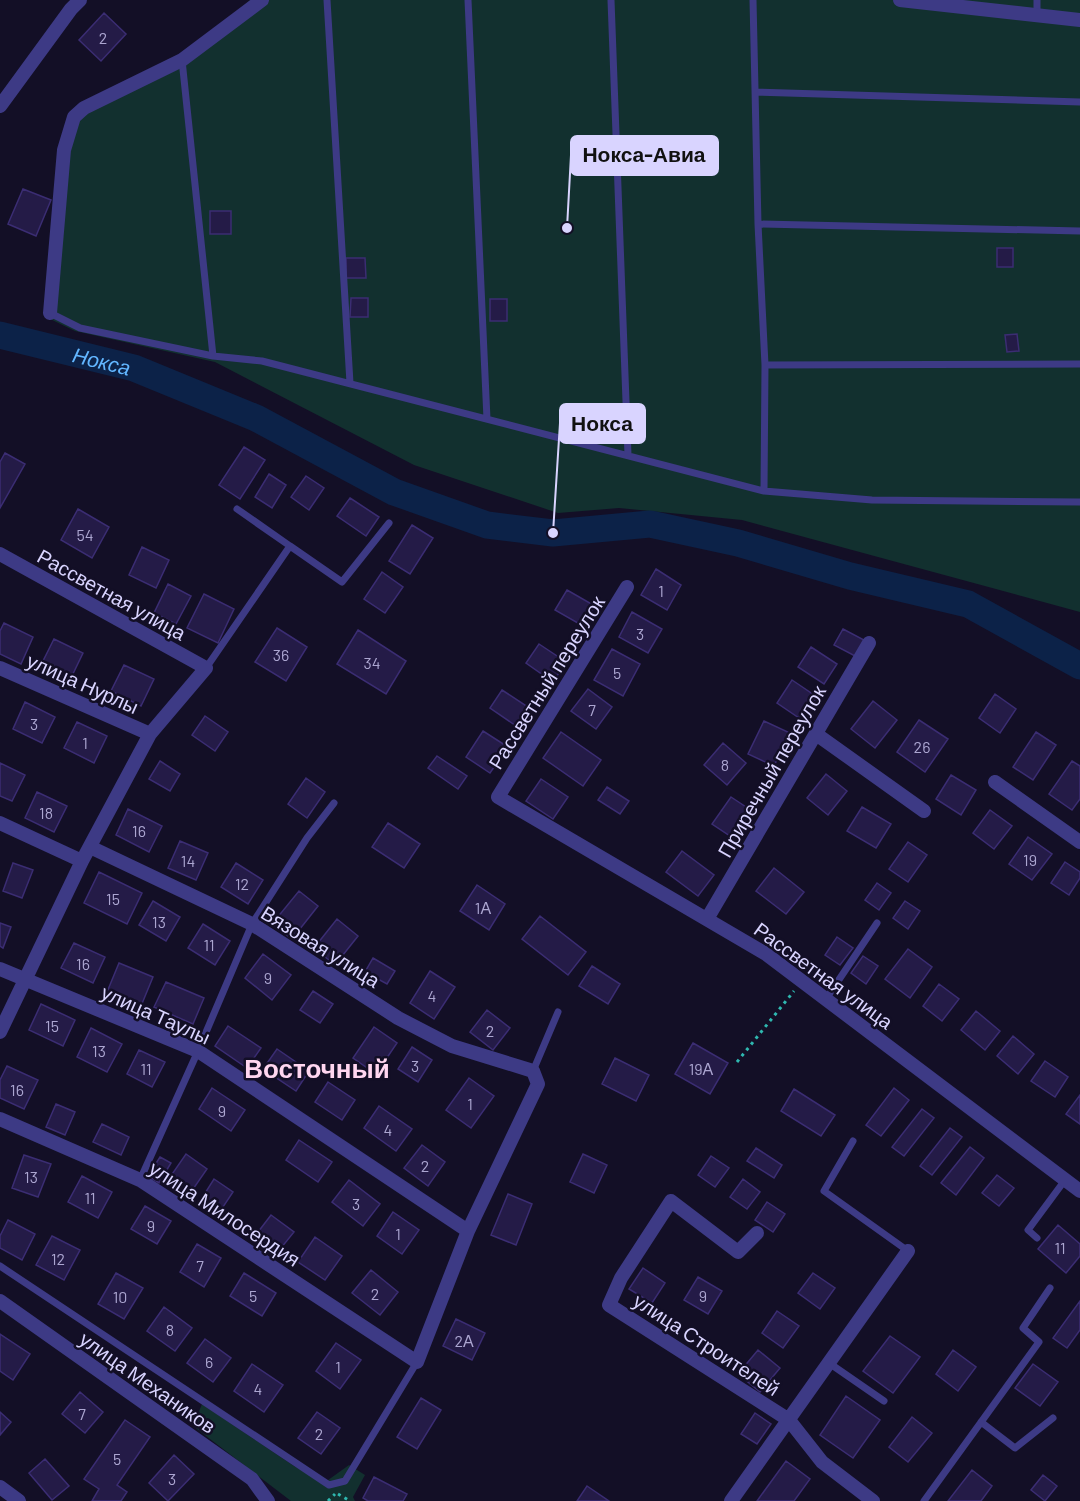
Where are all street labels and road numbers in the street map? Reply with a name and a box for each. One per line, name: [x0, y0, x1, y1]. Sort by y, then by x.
street label: Рассветная улица: [34, 543, 191, 645]
street label: Рассветный переулок: [483, 591, 609, 773]
street label: улица Нурлы: [23, 648, 143, 718]
street label: Приречный переулок: [712, 681, 830, 861]
street label: Вязовая улица: [257, 900, 385, 992]
street label: Рассветная улица: [750, 917, 899, 1034]
street label: улица Таулы: [98, 979, 214, 1049]
street label: улица Милосердия: [145, 1155, 305, 1271]
street label: улица Строителей: [629, 1288, 785, 1400]
street label: улица Механиков: [75, 1326, 221, 1438]

